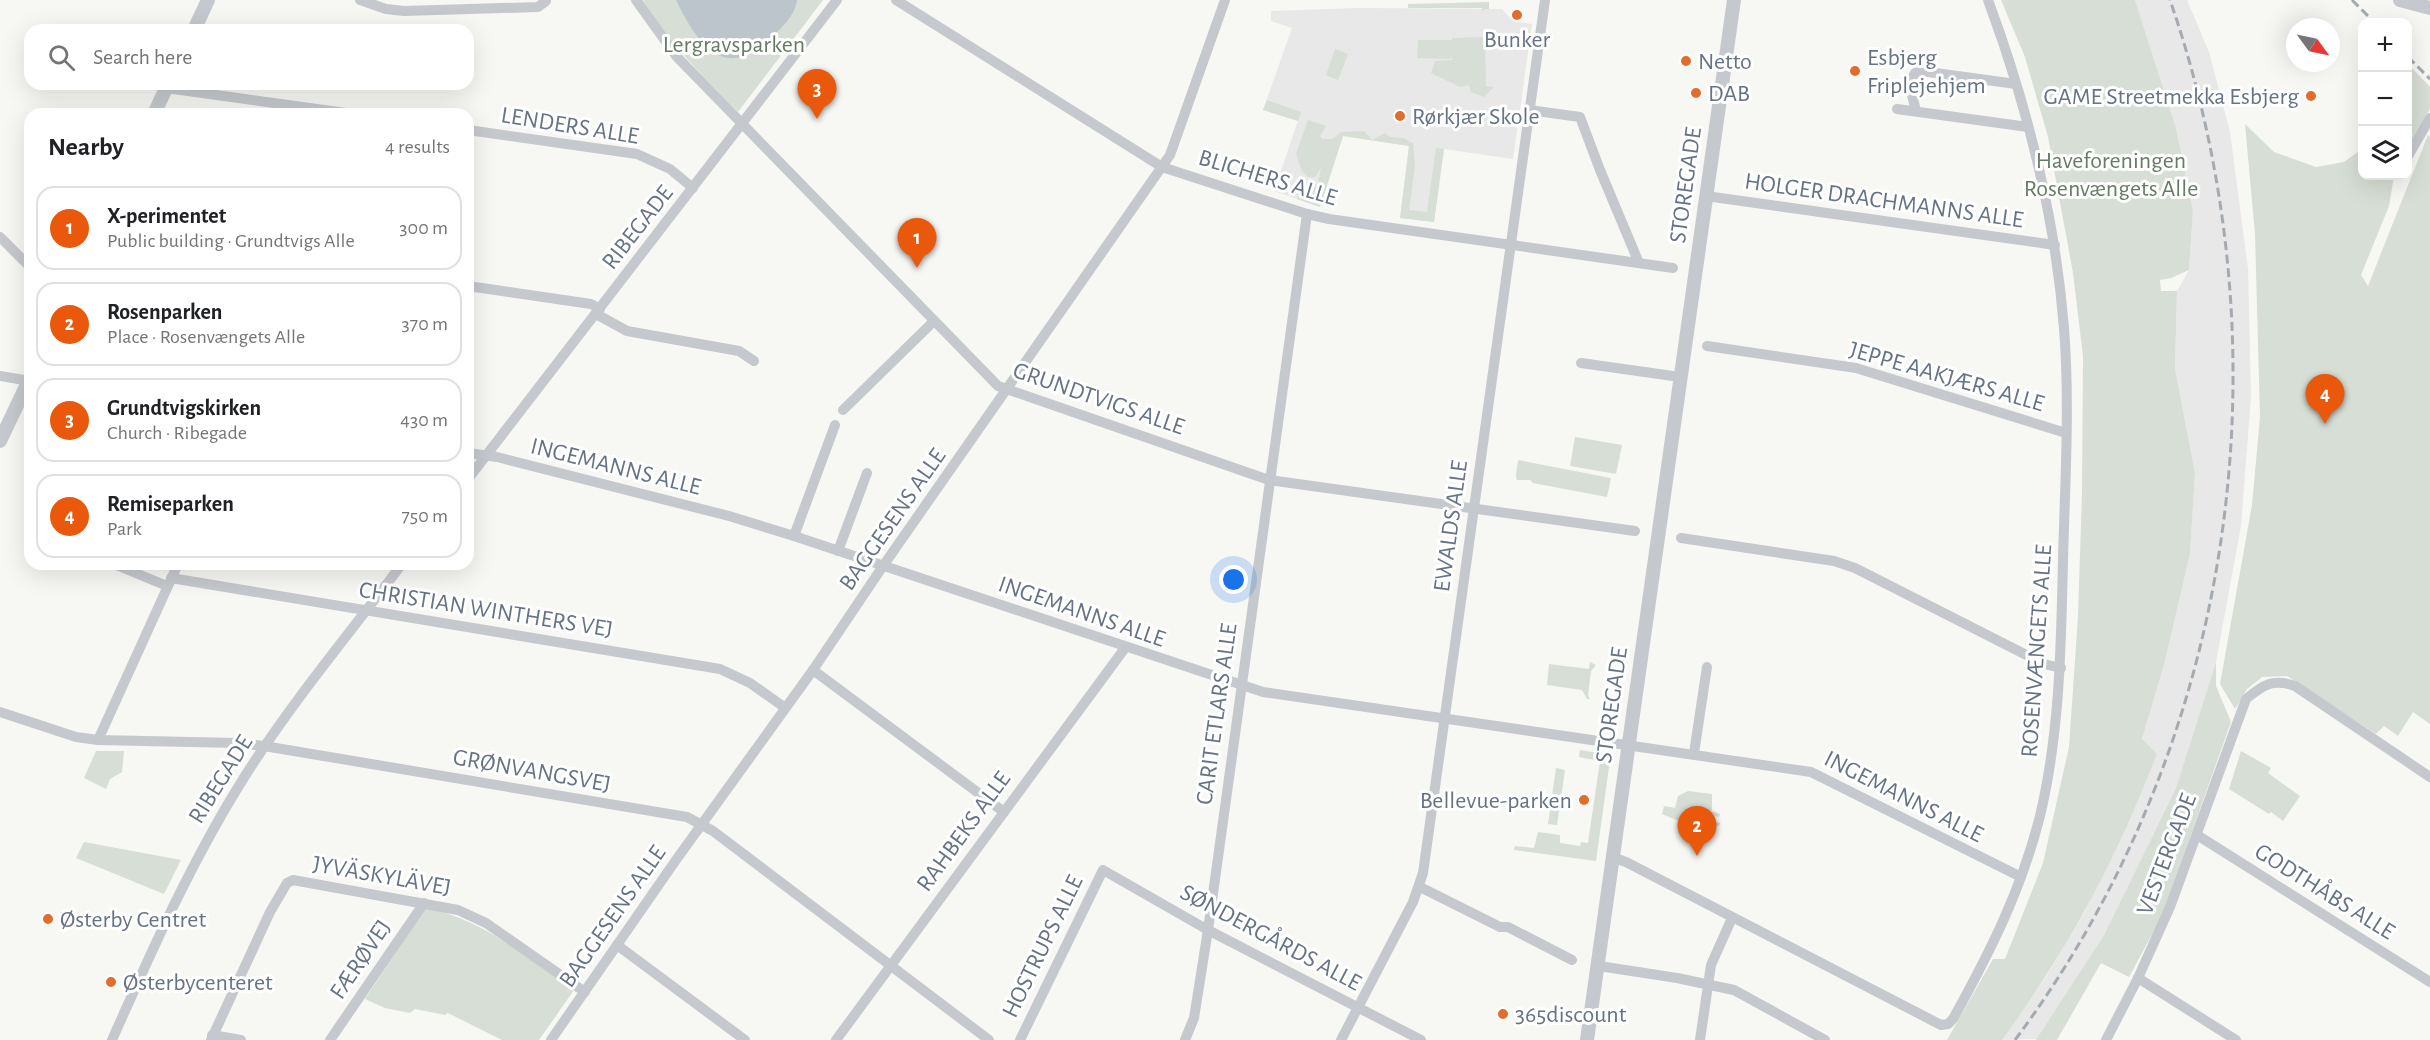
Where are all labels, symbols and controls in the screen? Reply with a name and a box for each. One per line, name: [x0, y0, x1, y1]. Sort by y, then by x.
marker: Bunker: [1510, 8, 1524, 22]
north arrow: [2286, 18, 2340, 72]
map controls: [2358, 18, 2412, 180]
button: +: [2358, 18, 2412, 72]
search box: [24, 24, 474, 90]
place label: Bunker: [1484, 28, 1551, 52]
park label: Lergravsparken: [663, 33, 805, 57]
icon: search: [45, 41, 78, 74]
text: Search here: [93, 46, 192, 68]
place label: Esbjerg Friplejehjem: [1867, 46, 1986, 98]
place label: Netto: [1698, 50, 1752, 74]
marker: Netto: [1679, 54, 1693, 68]
marker: Esbjerg Friplejehjem: [1848, 64, 1862, 78]
pin: 3: [798, 70, 836, 119]
button: −: [2358, 72, 2412, 126]
place label: DAB: [1708, 82, 1750, 106]
place label: GAME Streetmekka Esbjerg: [2043, 85, 2299, 109]
marker: DAB: [1689, 86, 1703, 100]
marker: GAME Streetmekka Esbjerg: [2304, 89, 2318, 103]
street label: LENDERS ALLE: [499, 103, 641, 149]
place label: Rørkjær Skole: [1412, 105, 1540, 129]
marker: Rørkjær Skole: [1393, 109, 1407, 123]
street label: STOREGADE: [1666, 125, 1706, 245]
button: layers: [2358, 126, 2412, 180]
text: Nearby: [48, 134, 124, 160]
text: 4 results: [385, 137, 450, 157]
street label: BLICHERS ALLE: [1196, 146, 1340, 211]
park label: Haveforeningen Rosenvængets Alle: [2024, 149, 2198, 201]
street label: HOLGER DRACHMANNS ALLE: [1743, 170, 2025, 232]
street label: RIBEGADE: [598, 181, 678, 274]
text: X-perimentet: [107, 205, 226, 227]
text: 1: [66, 218, 73, 238]
text: 300 m: [399, 218, 448, 238]
pin: 1: [898, 218, 936, 268]
text: Public building · Grundtvigs Alle: [107, 231, 355, 251]
text: Rosenparken: [107, 301, 222, 323]
text: 2: [65, 314, 74, 334]
text: 370 m: [402, 314, 448, 334]
text: Place · Rosenvængets Alle: [107, 327, 305, 347]
street label: JEPPE AAKJÆRS ALLE: [1847, 338, 2047, 416]
street label: GRUNDTVIGS ALLE: [1010, 358, 1188, 440]
pin: 4: [2306, 374, 2344, 424]
text: Grundtvigskirken: [107, 397, 261, 419]
text: 3: [65, 410, 74, 430]
text: 430 m: [400, 410, 448, 430]
text: Church · Ribegade: [107, 423, 247, 443]
street label: INGEMANNS ALLE: [528, 434, 704, 500]
street label: BAGGESENS ALLE: [835, 444, 951, 595]
street label: EWALDS ALLE: [1430, 458, 1472, 593]
text: Remiseparken: [107, 493, 234, 515]
text: 4: [64, 506, 75, 526]
text: 750 m: [401, 506, 448, 526]
text: Park: [107, 519, 142, 539]
street label: ROSENVÆNGETS ALLE: [2018, 543, 2056, 758]
your location: [1219, 565, 1248, 594]
street label: INGEMANNS ALLE: [995, 572, 1169, 652]
street label: CHRISTIAN WINTHERS VEJ: [357, 578, 615, 642]
street label: CARIT ETLARS ALLE: [1192, 622, 1242, 806]
street label: STOREGADE: [1592, 645, 1632, 765]
street label: RIBEGADE: [184, 731, 258, 828]
street label: GRØNVANGSVEJ: [451, 745, 613, 797]
street label: INGEMANNS ALLE: [1820, 747, 1987, 847]
street label: RAHBEKS ALLE: [912, 767, 1015, 896]
place label: Bellevue-parken: [1420, 789, 1572, 813]
street label: VESTERGADE: [2133, 790, 2201, 918]
marker: Bellevue-parken: [1577, 793, 1591, 807]
pin: 2: [1678, 806, 1716, 856]
street label: GODTHÅBS ALLE: [2250, 838, 2400, 945]
street label: BAGGESENS ALLE: [555, 841, 671, 992]
street label: JYVÄSKYLÄVEJ: [311, 851, 453, 900]
street label: HOSTRUPS ALLE: [998, 871, 1088, 1021]
street label: SØNDERGÅRDS ALLE: [1176, 878, 1366, 996]
place label: Østerby Centret: [60, 908, 206, 932]
marker: Østerby Centret: [41, 912, 55, 926]
street label: FÆRØVEJ: [326, 916, 396, 1003]
place label: Østerbycenteret: [123, 971, 273, 995]
marker: Østerbycenteret: [104, 975, 118, 989]
place label: 365discount: [1515, 1003, 1627, 1027]
marker: 365discount: [1496, 1007, 1510, 1021]

